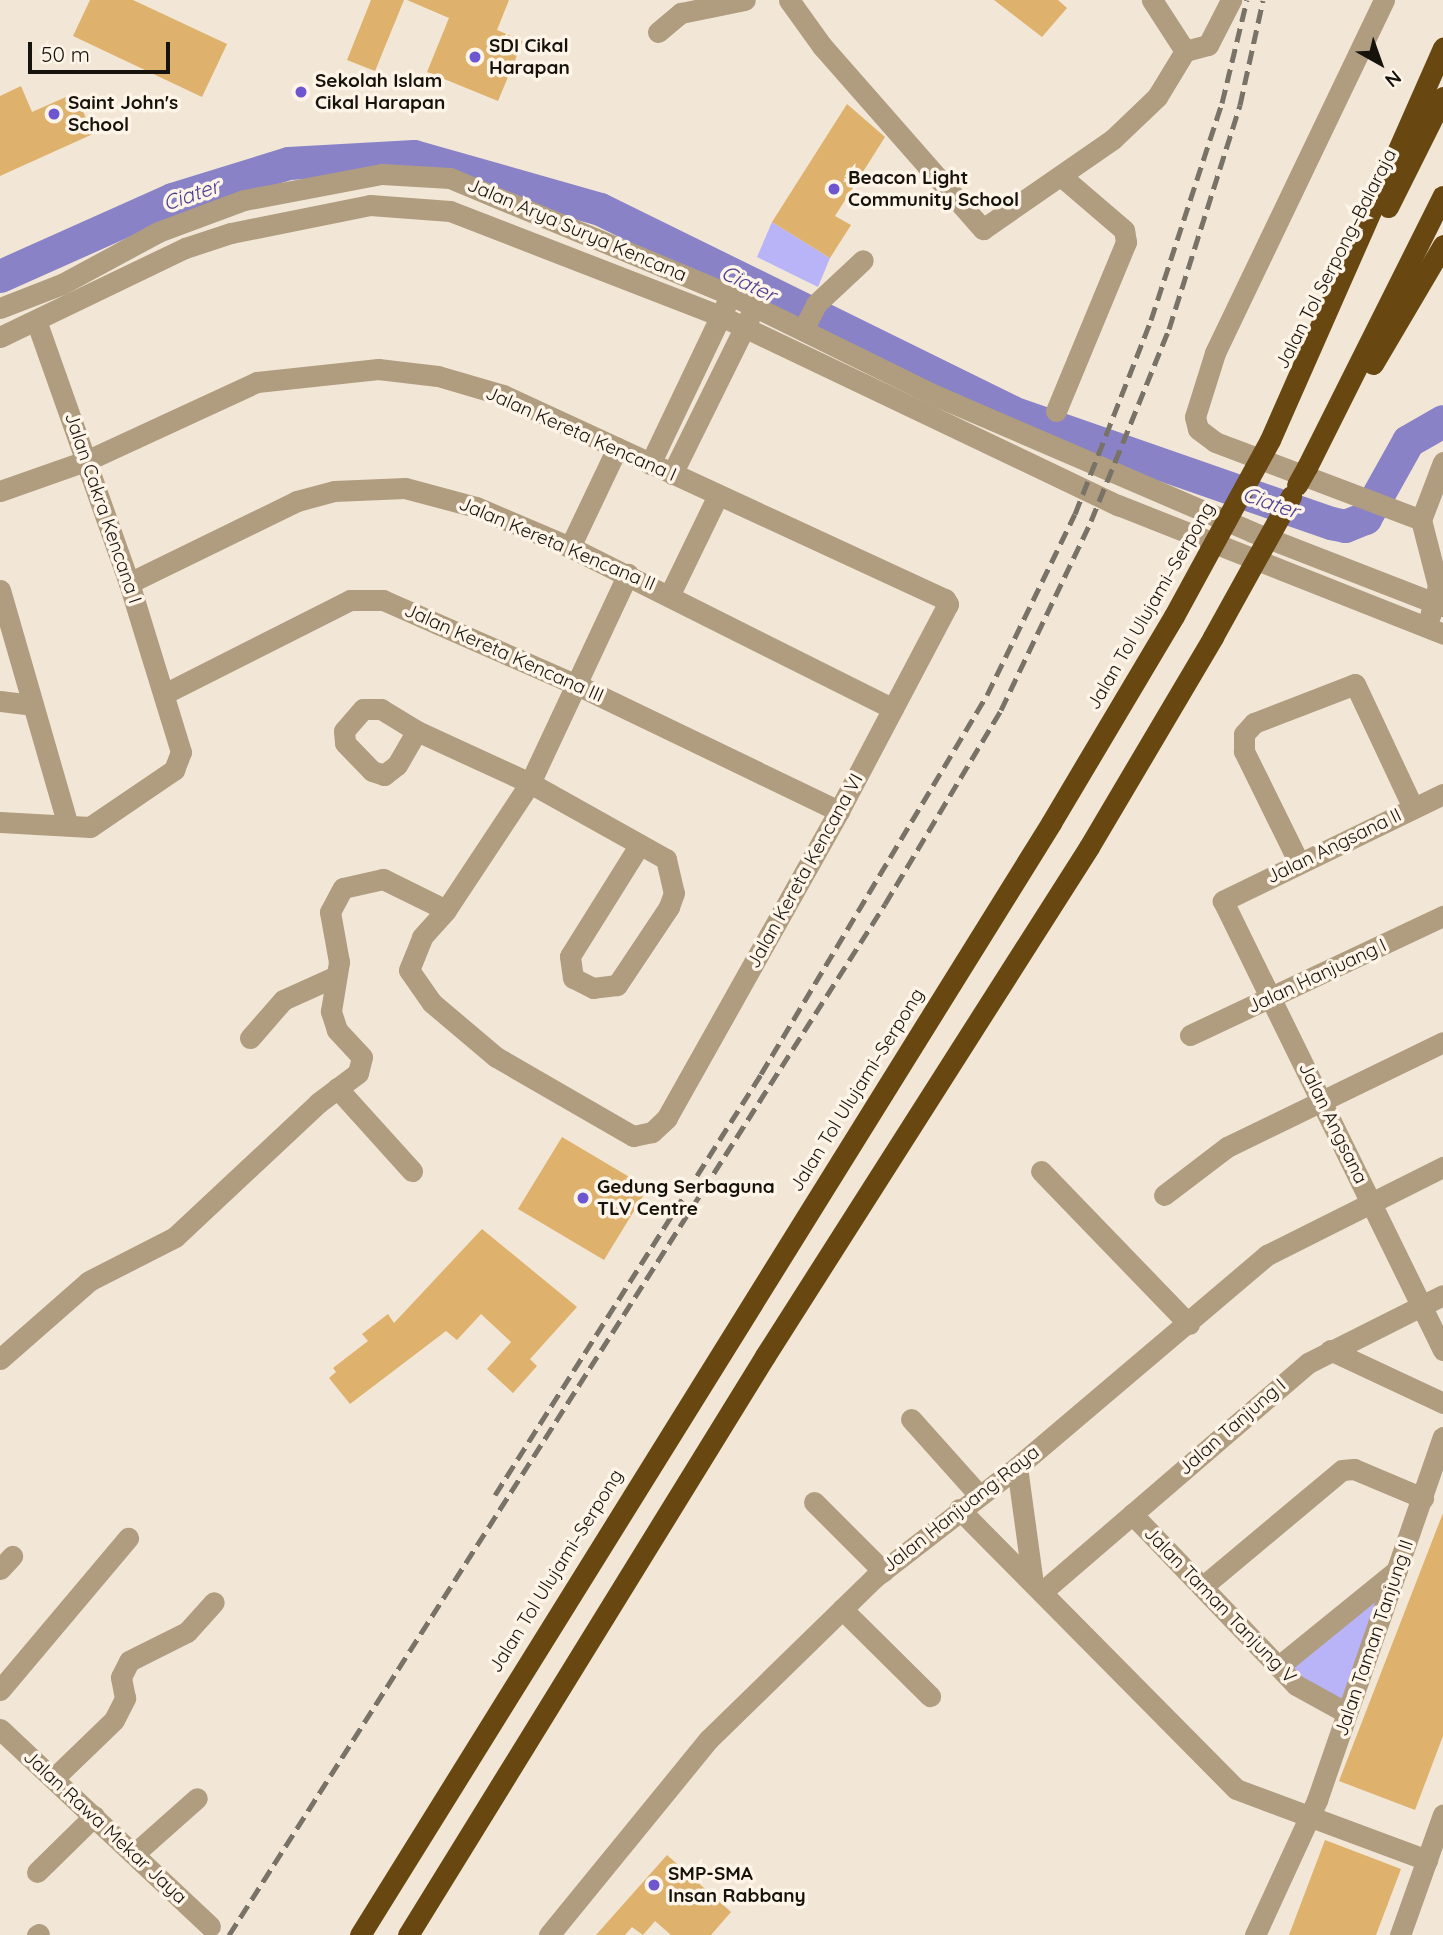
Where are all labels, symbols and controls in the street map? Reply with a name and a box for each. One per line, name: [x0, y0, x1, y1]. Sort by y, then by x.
scale bar: [32, 28, 173, 72]
north arrow: [1345, 28, 1415, 98]
place label: SDI Cikal Harapan: [489, 35, 570, 79]
text: 50 m: [41, 41, 90, 67]
marker: SDI Cikal Harapan: [467, 49, 483, 65]
text: N: [1380, 65, 1407, 93]
place label: Sekolah Islam Cikal Harapan: [315, 70, 445, 114]
marker: Sekolah Islam Cikal Harapan: [293, 84, 309, 100]
place label: Saint John's School: [68, 92, 178, 136]
marker: Saint John's School: [46, 106, 62, 122]
street label: Jalan Tol Serpong–Balaraja: [1270, 145, 1402, 373]
place label: Beacon Light Community School: [848, 167, 1019, 211]
water label: Ciater: [160, 173, 222, 215]
street label: Jalan Arya Surya Kencana: [464, 173, 690, 287]
marker: Beacon Light Community School: [826, 181, 842, 197]
water label: Ciater: [717, 259, 781, 307]
street label: Jalan Kereta Kencana I: [482, 382, 680, 486]
street label: Jalan Cakra Kencana I: [60, 410, 146, 606]
water label: Ciater: [1240, 481, 1302, 523]
street label: Jalan Kereta Kencana II: [455, 492, 659, 596]
street label: Jalan Tol Ulujami–Serpong: [1082, 498, 1220, 714]
street label: Jalan Kereta Kencana III: [401, 599, 607, 707]
street label: Jalan Kereta Kencana VI: [742, 770, 868, 972]
street label: Jalan Angsana II: [1263, 804, 1405, 888]
street label: Jalan Hanjuang I: [1244, 934, 1390, 1018]
street label: Jalan Tol Ulujami–Serpong: [785, 984, 929, 1196]
street label: Jalan Angsana: [1294, 1058, 1372, 1188]
place label: Gedung Serbaguna TLV Centre: [597, 1176, 775, 1220]
marker: Gedung Serbaguna TLV Centre: [575, 1190, 591, 1206]
street label: Jalan Tanjung I: [1173, 1374, 1291, 1480]
street label: Jalan Hanjuang Raya: [878, 1441, 1044, 1577]
street label: Jalan Tol Ulujami–Serpong: [484, 1465, 628, 1677]
street label: Jalan Taman Tanjung V: [1139, 1522, 1301, 1688]
street label: Jalan Taman Tanjung II: [1330, 1537, 1418, 1739]
street label: Jalan Rawa Mekar Jaya: [19, 1745, 191, 1909]
place label: SMP-SMA Insan Rabbany: [668, 1863, 806, 1907]
marker: SMP-SMA Insan Rabbany: [646, 1877, 662, 1893]

